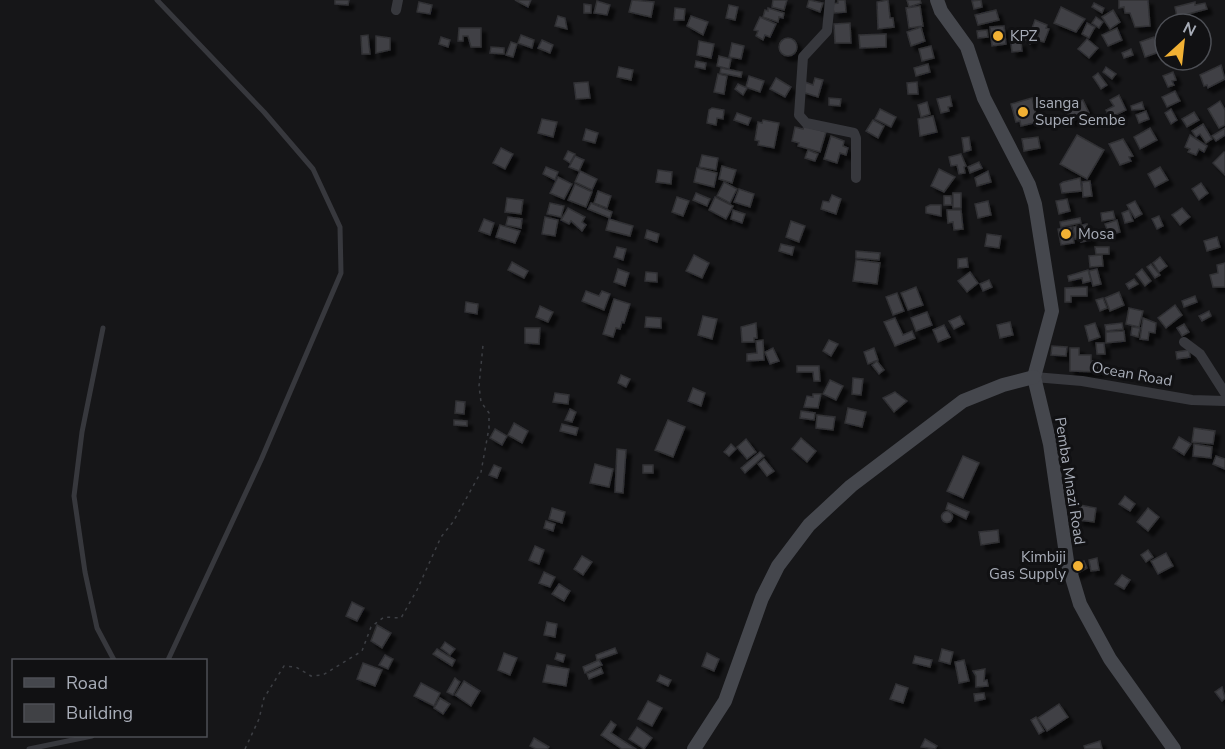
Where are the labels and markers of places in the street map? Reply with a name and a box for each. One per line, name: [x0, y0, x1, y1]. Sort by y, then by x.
place label: KPZ: [1010, 26, 1038, 46]
marker: KPZ: [991, 29, 1005, 43]
place label: Isanga Super Sembe: [1035, 93, 1125, 130]
marker: Isanga Super Sembe: [1016, 105, 1030, 119]
place label: Mosa: [1078, 224, 1114, 244]
marker: Mosa: [1059, 227, 1073, 241]
place label: Kimbiji Gas Supply: [989, 547, 1066, 584]
marker: Kimbiji Gas Supply: [1071, 559, 1085, 573]

